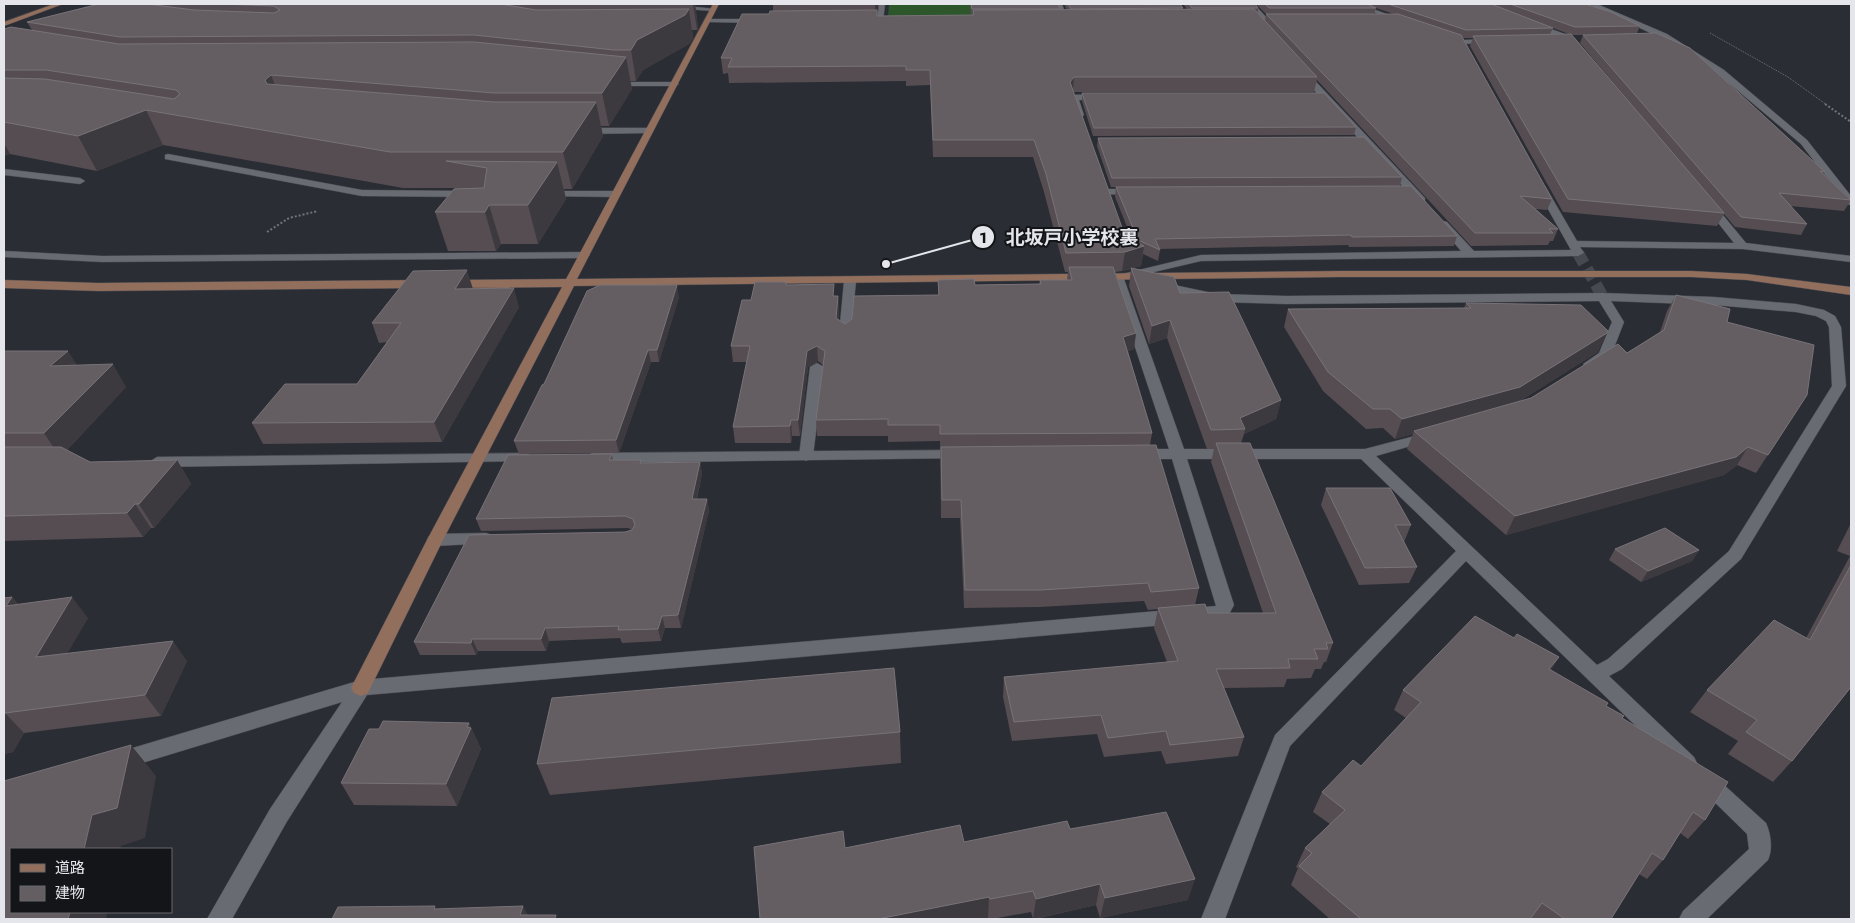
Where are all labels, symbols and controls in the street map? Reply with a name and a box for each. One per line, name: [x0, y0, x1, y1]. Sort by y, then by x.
callout: 北坂戸小学校裏: [971, 220, 1149, 254]
text: 北坂戸小学校裏: [1005, 224, 1139, 251]
text: 1: [979, 227, 987, 249]
legend: [10, 848, 172, 913]
text: 道路: [55, 857, 85, 879]
text: 建物: [55, 882, 85, 904]

